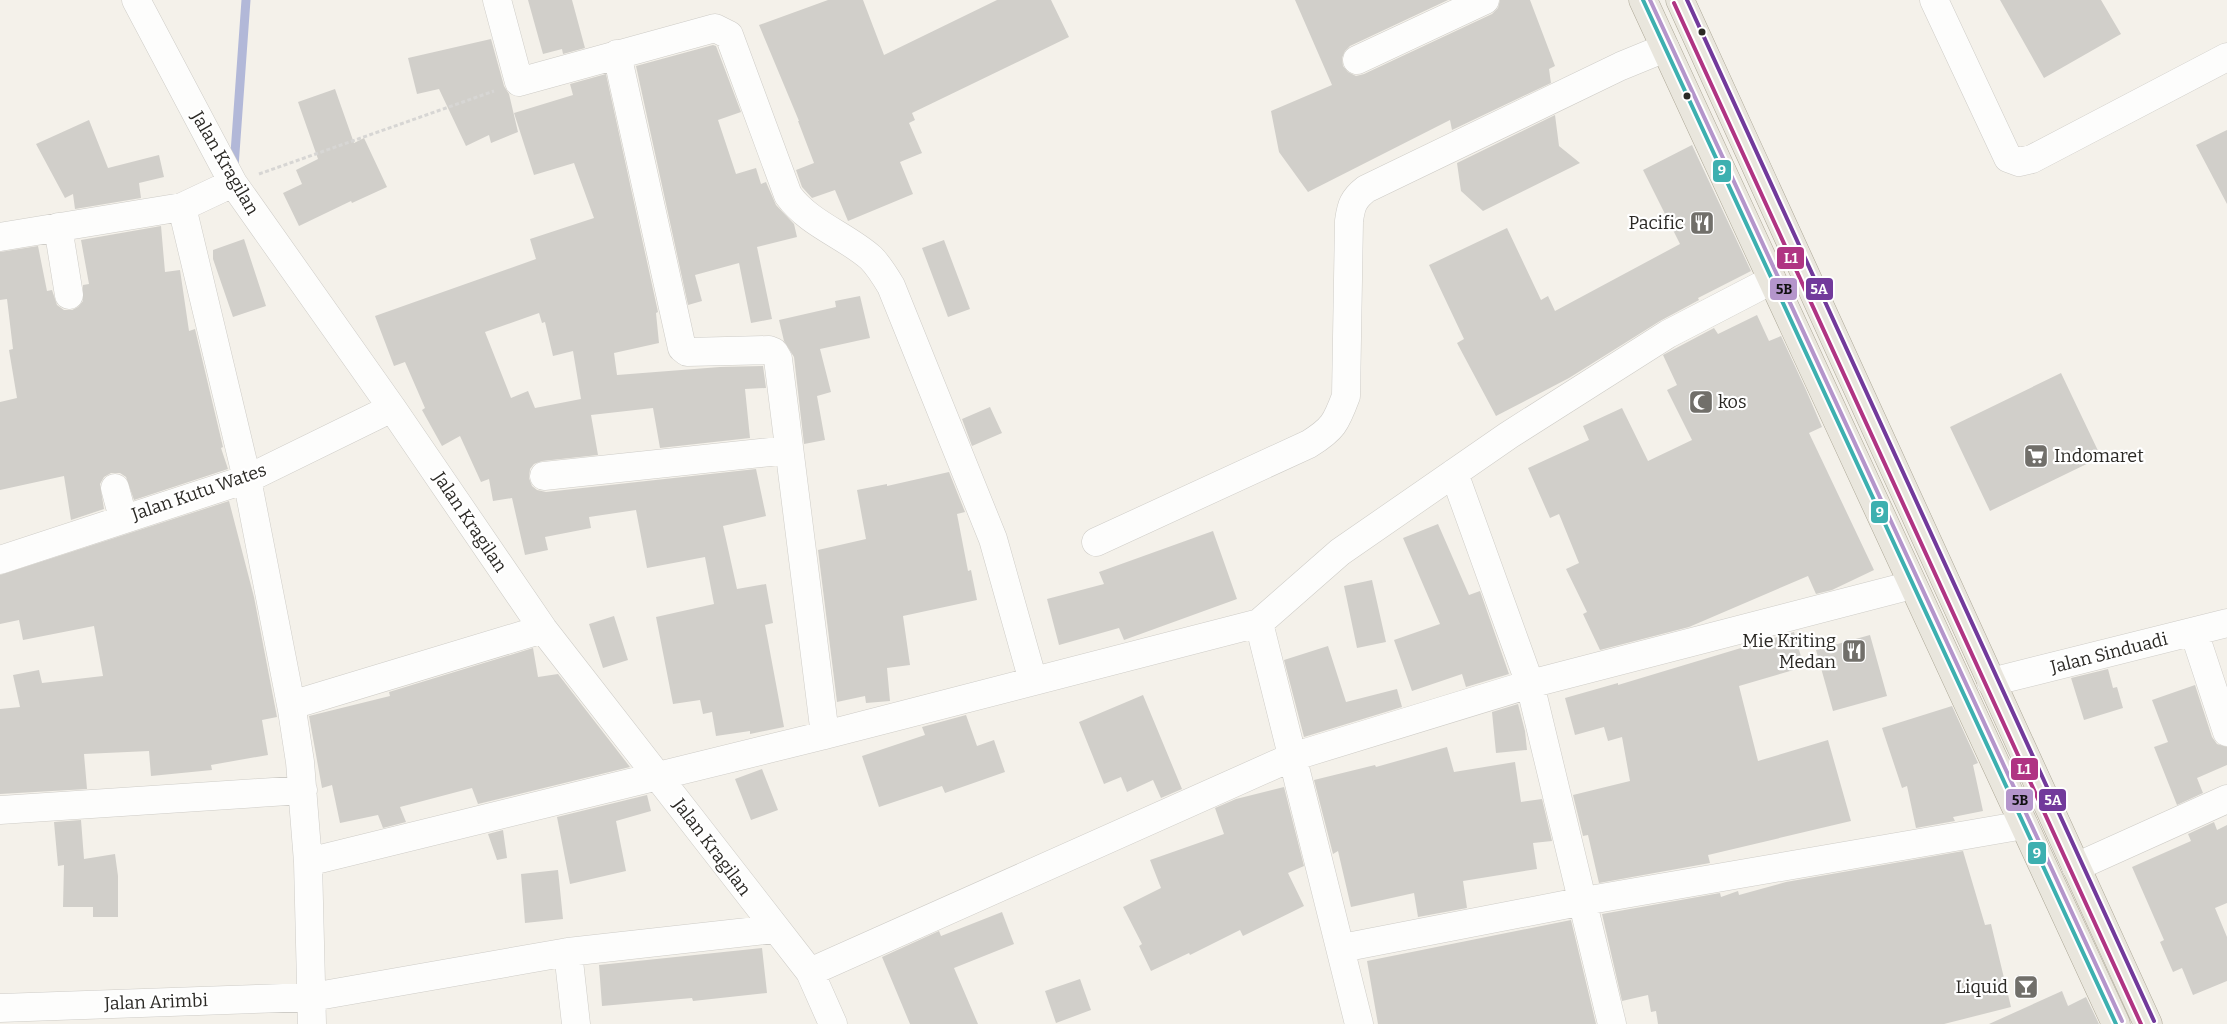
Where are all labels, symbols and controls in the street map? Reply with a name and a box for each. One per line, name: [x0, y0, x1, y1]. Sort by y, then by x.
unlabelled marker: [1697, 27, 1707, 37]
unlabelled marker: [1682, 91, 1692, 101]
street label: Jalan Kragilan: [186, 106, 264, 219]
line badge: 9: [1712, 159, 1732, 183]
text: 9: [1718, 162, 1726, 179]
restaurant icon: Pacific: [1689, 210, 1715, 236]
place label: Pacific: [1628, 212, 1684, 234]
line badge: L1: [1776, 246, 1805, 270]
text: L1: [1784, 250, 1798, 267]
line badge: 5B: [1769, 277, 1798, 301]
line badge: 5A: [1805, 277, 1834, 301]
text: 5B: [1776, 281, 1792, 298]
text: 5A: [1810, 281, 1828, 298]
mosque icon: kos: [1688, 389, 1714, 415]
place label: kos: [1718, 391, 1747, 413]
supermarket icon: Indomaret: [2023, 443, 2049, 469]
place label: Indomaret: [2054, 445, 2144, 467]
street label: Jalan Kutu Wates: [128, 459, 269, 526]
street label: Jalan Kragilan: [428, 467, 512, 577]
line badge: 9: [1870, 500, 1889, 524]
text: 9: [1876, 504, 1884, 521]
street label: Jalan Sinduadi: [2047, 628, 2170, 678]
place label: Mie Kriting Medan: [1742, 630, 1837, 673]
restaurant icon: Mie Kriting Medan: [1841, 638, 1867, 664]
line badge: L1: [2010, 757, 2039, 781]
text: L1: [2017, 761, 2031, 778]
line badge: 5B: [2005, 788, 2034, 812]
line badge: 5A: [2038, 788, 2067, 812]
text: 5B: [2012, 792, 2028, 809]
text: 5A: [2044, 792, 2062, 809]
street label: Jalan Kragilan: [668, 793, 756, 901]
line badge: 9: [2027, 841, 2047, 865]
text: 9: [2033, 845, 2041, 862]
bar icon: Liquid: [2013, 974, 2039, 1000]
place label: Liquid: [1955, 976, 2008, 998]
street label: Jalan Arimbi: [103, 989, 208, 1015]

